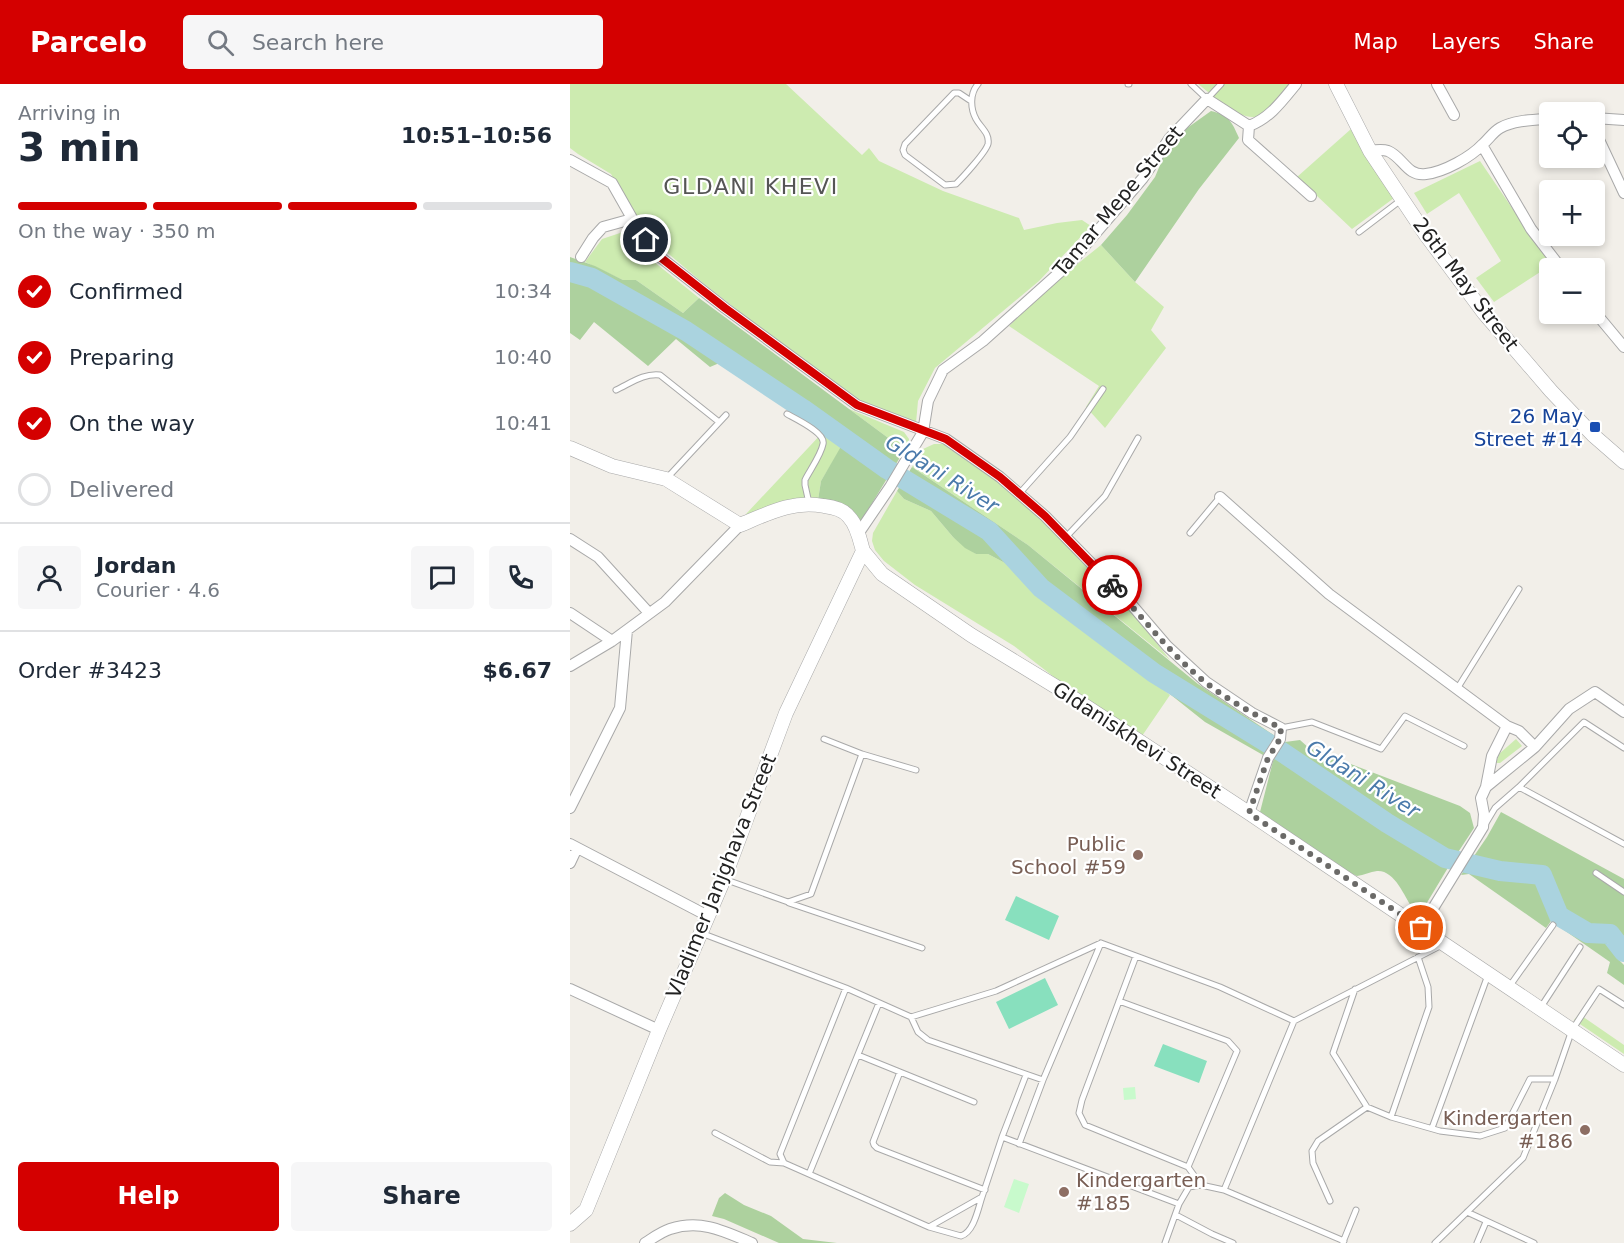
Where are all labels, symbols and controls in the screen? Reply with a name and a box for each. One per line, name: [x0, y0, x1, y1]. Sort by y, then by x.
search box: [183, 15, 603, 69]
text: Parcelo: [30, 26, 147, 59]
icon: search: [204, 26, 237, 59]
text: Search here: [252, 30, 384, 55]
text: Map: [1354, 30, 1398, 54]
text: Layers: [1431, 30, 1500, 54]
text: Share: [1533, 30, 1594, 54]
text: Arriving in: [18, 101, 121, 125]
map controls: [1539, 102, 1605, 324]
button: locate: [1539, 102, 1605, 168]
street label: Tamar Mepe Street: [1047, 121, 1188, 282]
text: 10:51–10:56: [401, 123, 552, 148]
text: 3 min: [18, 125, 140, 170]
district label: GLDANI KHEVI: [663, 174, 839, 199]
button: +: [1539, 180, 1605, 246]
street label: 26th May Street: [1408, 213, 1524, 356]
pin: [620, 214, 671, 265]
text: On the way · 350 m: [18, 219, 216, 243]
icon: home: [629, 223, 662, 256]
button: −: [1539, 258, 1605, 324]
icon: check: [18, 275, 51, 308]
text: Confirmed: [69, 279, 183, 304]
text: 10:34: [494, 279, 552, 303]
icon: check: [18, 341, 51, 374]
text: Preparing: [69, 345, 175, 370]
text: 10:40: [494, 345, 552, 369]
place label: 26 May Street #14: [1474, 404, 1583, 451]
icon: check: [18, 407, 51, 440]
text: On the way: [69, 411, 195, 436]
text: 10:41: [494, 411, 552, 435]
marker: 26 May Street #14: [1588, 420, 1602, 434]
water label: Gldani River: [881, 430, 1004, 519]
text: Delivered: [69, 477, 174, 502]
button: person: [18, 546, 81, 609]
button: chat: [411, 546, 474, 609]
button: phone: [489, 546, 552, 609]
text: Jordan: [96, 553, 176, 578]
courier: [1082, 555, 1142, 615]
icon: bike: [1096, 569, 1129, 602]
text: Courier · 4.6: [96, 578, 220, 602]
text: Order #3423: [18, 658, 162, 683]
text: $6.67: [482, 658, 552, 683]
street label: Gldaniskhevi Street: [1048, 677, 1226, 803]
water label: Gldani River: [1302, 735, 1425, 824]
street label: Vladimer Janjghava Street: [661, 750, 781, 1002]
place label: Public School #59: [1011, 832, 1126, 879]
marker: Public School #59: [1131, 848, 1145, 862]
pin: [1395, 902, 1446, 953]
icon: bag: [1404, 911, 1437, 944]
place label: Kindergarten #186: [1443, 1106, 1573, 1153]
marker: Kindergarten #186: [1578, 1123, 1592, 1137]
button: Help: [18, 1162, 279, 1231]
button: Share: [291, 1162, 552, 1231]
place label: Kindergarten #185: [1076, 1168, 1206, 1215]
marker: Kindergarten #185: [1057, 1185, 1071, 1199]

